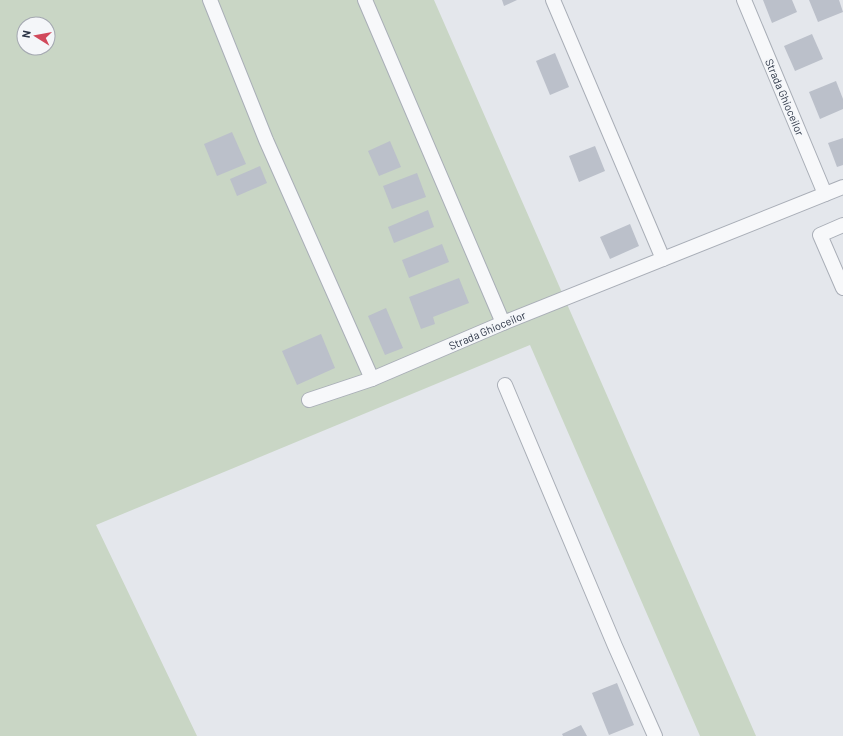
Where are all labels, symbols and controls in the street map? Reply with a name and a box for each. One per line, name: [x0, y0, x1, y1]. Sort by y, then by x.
north arrow: [16, 16, 56, 56]
text: N: [19, 29, 33, 39]
street label: Strada Ghioceilor: [763, 57, 807, 137]
street label: Strada Ghioceilor: [447, 308, 527, 352]

